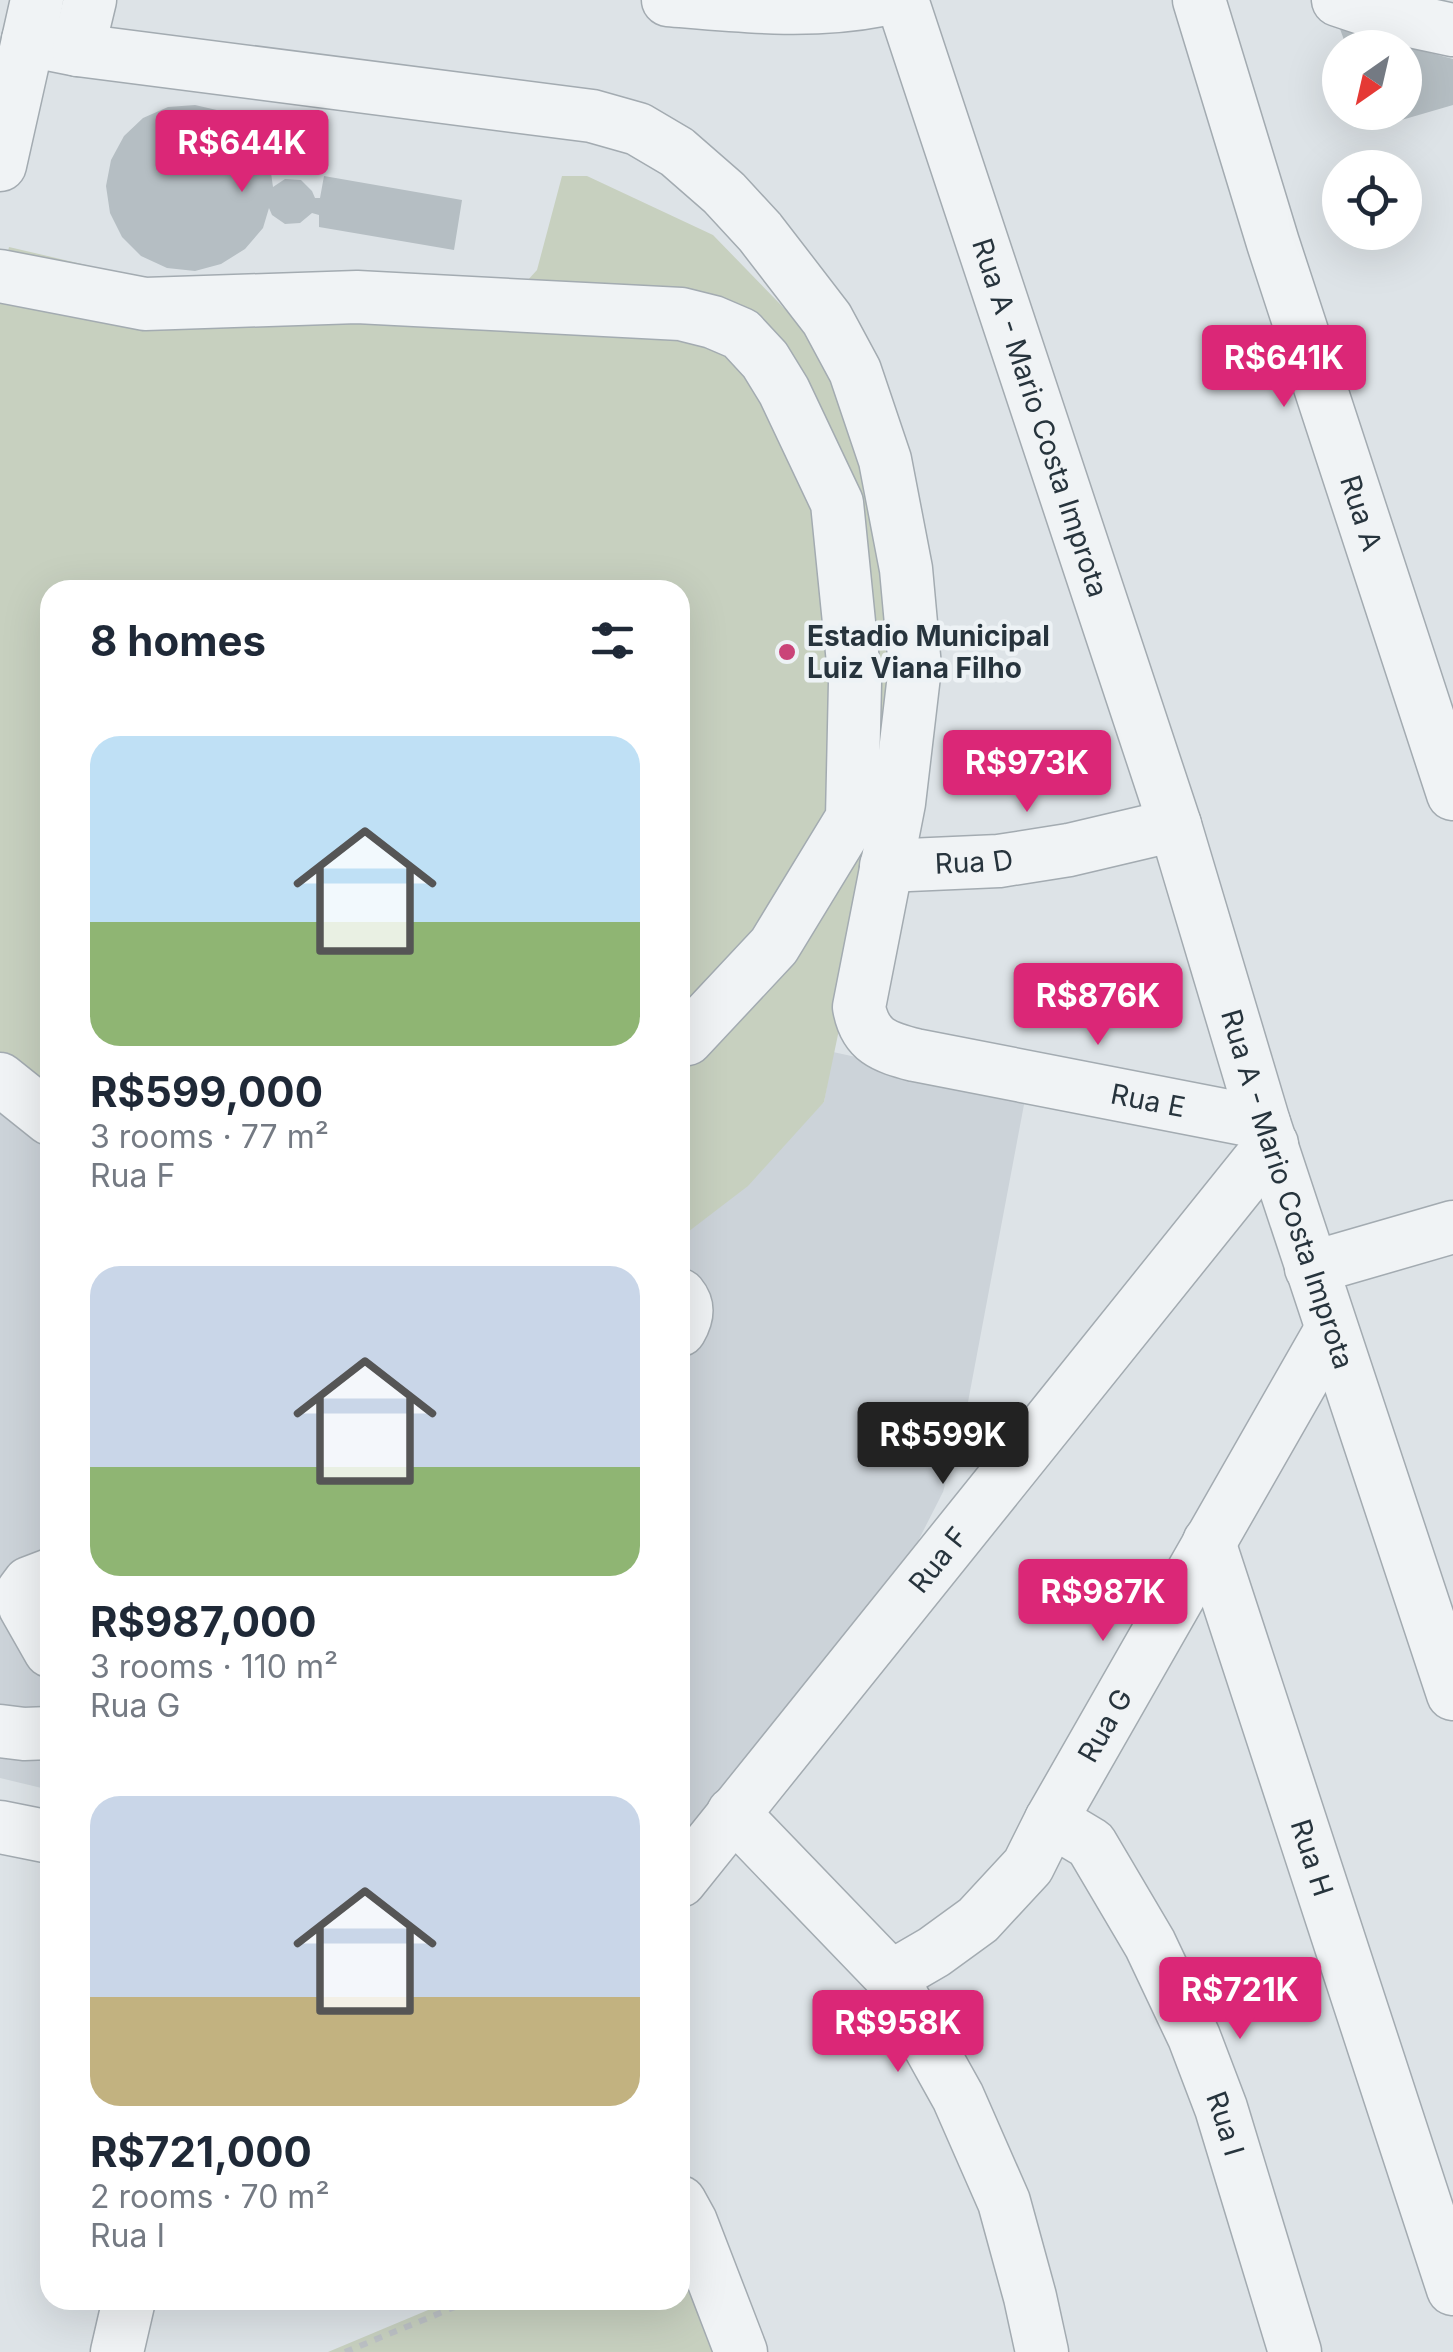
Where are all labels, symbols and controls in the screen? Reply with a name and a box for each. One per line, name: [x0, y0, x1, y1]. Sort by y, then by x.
north arrow: [1322, 30, 1422, 130]
map controls: [1322, 30, 1422, 250]
pin: R$644K: [161, 110, 323, 195]
text: R$644K: [177, 123, 307, 162]
button: locate: [1322, 150, 1422, 250]
street label: Rua A - Mario Costa Improta: [965, 234, 1115, 601]
pin: R$641K: [1203, 325, 1365, 410]
text: R$641K: [1224, 338, 1344, 377]
street label: Rua A: [1333, 471, 1389, 555]
icon: filters: [585, 613, 640, 668]
text: 8 homes: [90, 615, 266, 666]
place label: Estadio Municipal Luiz Viana Filho: [807, 619, 1050, 685]
marker: Estadio Municipal Luiz Viana Filho: [776, 641, 798, 663]
pin: R$973K: [946, 730, 1108, 815]
text: R$973K: [965, 743, 1089, 782]
icon: home: [275, 801, 455, 981]
street label: Rua D: [934, 842, 1016, 881]
pin: R$876K: [1017, 963, 1179, 1048]
text: R$876K: [1036, 976, 1160, 1015]
street label: Rua A - Mario Costa Improta: [1214, 1005, 1361, 1373]
text: R$599,000: [90, 1066, 323, 1117]
street label: Rua E: [1108, 1077, 1188, 1124]
text: 3 rooms · 77 m²: [90, 1117, 329, 1156]
text: Rua F: [90, 1156, 175, 1195]
icon: home: [275, 1331, 455, 1511]
pin: R$599K: [862, 1402, 1024, 1487]
text: R$599K: [880, 1415, 1007, 1454]
street label: Rua F: [901, 1520, 975, 1600]
pin: R$987K: [1022, 1559, 1184, 1644]
text: R$987K: [1040, 1572, 1166, 1611]
text: R$987,000: [90, 1596, 317, 1647]
text: 3 rooms · 110 m²: [90, 1647, 338, 1686]
street label: Rua G: [1071, 1683, 1139, 1768]
text: Rua G: [90, 1686, 180, 1725]
street label: Rua H: [1284, 1815, 1341, 1900]
icon: home: [275, 1861, 455, 2041]
pin: R$721K: [1159, 1957, 1321, 2042]
text: R$721K: [1181, 1970, 1299, 2009]
pin: R$958K: [817, 1990, 979, 2075]
text: R$958K: [834, 2003, 962, 2042]
street label: Rua I: [1199, 2087, 1252, 2160]
text: R$721,000: [90, 2126, 312, 2177]
text: 2 rooms · 70 m²: [90, 2177, 330, 2216]
text: Rua I: [90, 2216, 165, 2255]

